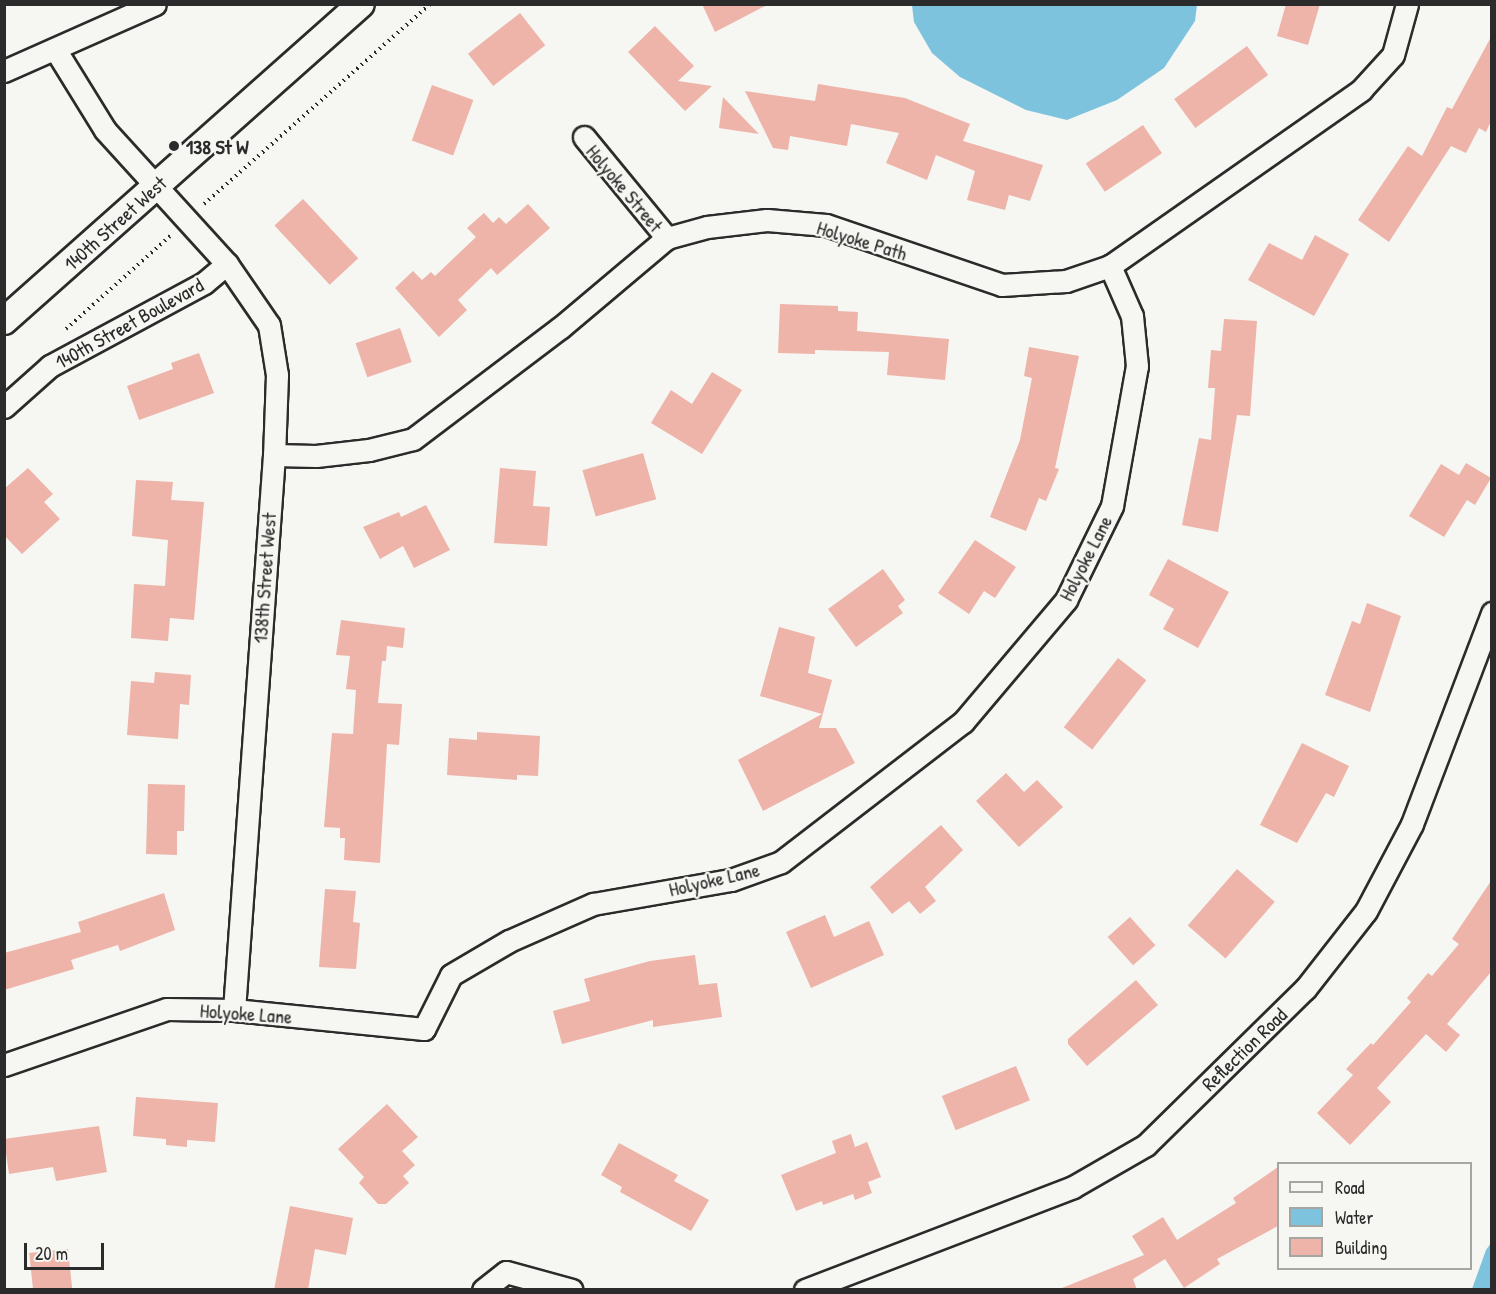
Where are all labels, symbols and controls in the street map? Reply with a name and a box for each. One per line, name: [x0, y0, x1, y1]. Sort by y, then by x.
place label: 138 St W: [186, 134, 248, 158]
marker: 138 St W: [167, 139, 181, 153]
street label: Holyoke Street: [582, 139, 668, 237]
street label: 140th Street West: [59, 171, 171, 275]
street label: Holyoke Path: [814, 215, 910, 265]
street label: 140th Street Boulevard: [51, 272, 207, 374]
street label: Holyoke Lane: [1053, 511, 1117, 605]
street label: 138th Street West: [247, 512, 281, 644]
street label: Holyoke Lane: [666, 857, 762, 901]
street label: Holyoke Lane: [199, 998, 293, 1028]
street label: Reflection Road: [1197, 1003, 1291, 1095]
legend: [1277, 1162, 1472, 1270]
text: Road: [1335, 1175, 1365, 1200]
text: Water: [1335, 1205, 1373, 1230]
scale bar: [27, 1231, 106, 1269]
text: Building: [1335, 1235, 1387, 1260]
text: 20 m: [35, 1241, 68, 1266]

